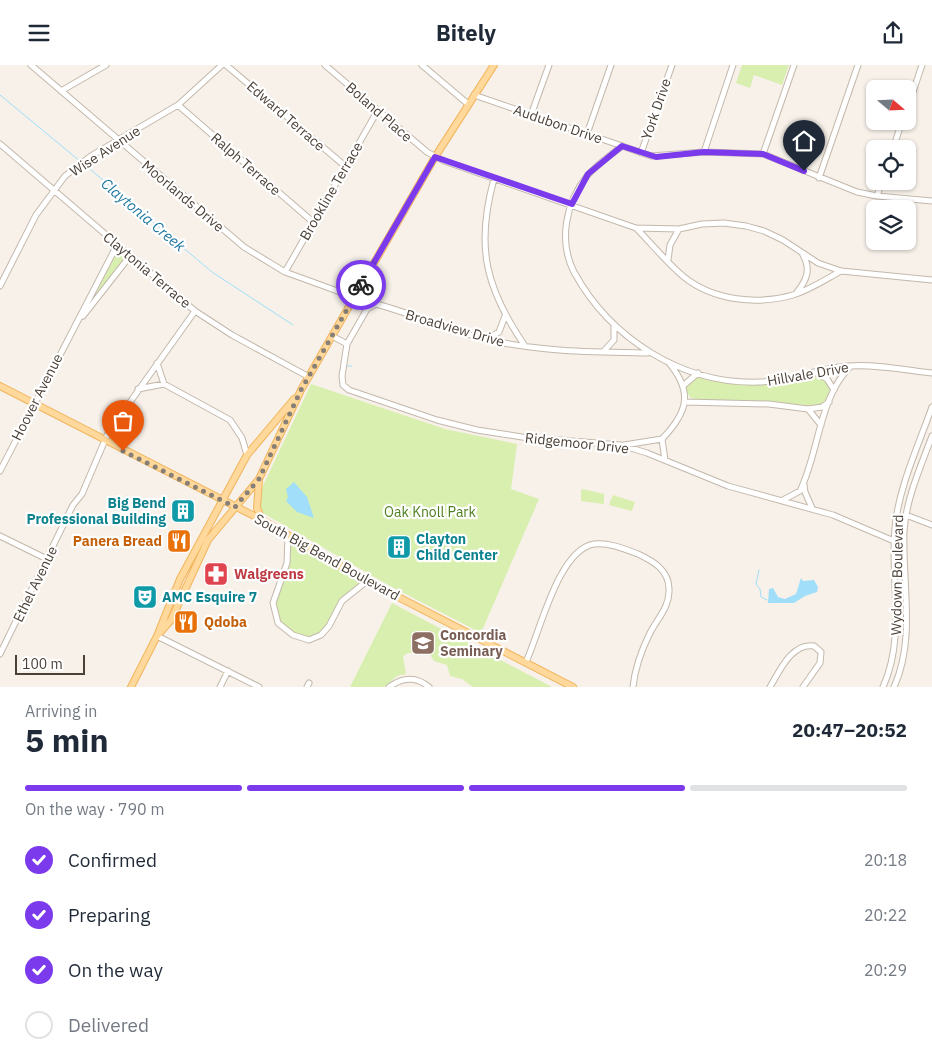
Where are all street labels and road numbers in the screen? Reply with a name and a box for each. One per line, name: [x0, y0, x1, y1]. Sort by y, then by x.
street label: York Drive: [637, 76, 675, 142]
street label: Edward Terrace: [243, 77, 329, 155]
street label: Boland Place: [342, 78, 416, 146]
street label: Audubon Drive: [511, 100, 605, 148]
street label: Wise Avenue: [66, 121, 144, 180]
street label: Ralph Terrace: [207, 129, 285, 199]
street label: Brookline Terrace: [296, 138, 367, 243]
street label: Moorlands Drive: [138, 156, 228, 236]
street label: Claytonia Terrace: [99, 228, 195, 312]
street label: Broadview Drive: [403, 305, 507, 351]
street label: Hoover Avenue: [7, 350, 67, 443]
street label: Hillvale Drive: [766, 358, 850, 390]
street label: Ridgemoor Drive: [524, 429, 630, 457]
street label: South Big Bend Boulevard: [251, 510, 403, 604]
street label: Wydown Boulevard: [887, 514, 907, 636]
street label: Ethel Avenue: [9, 543, 61, 625]

